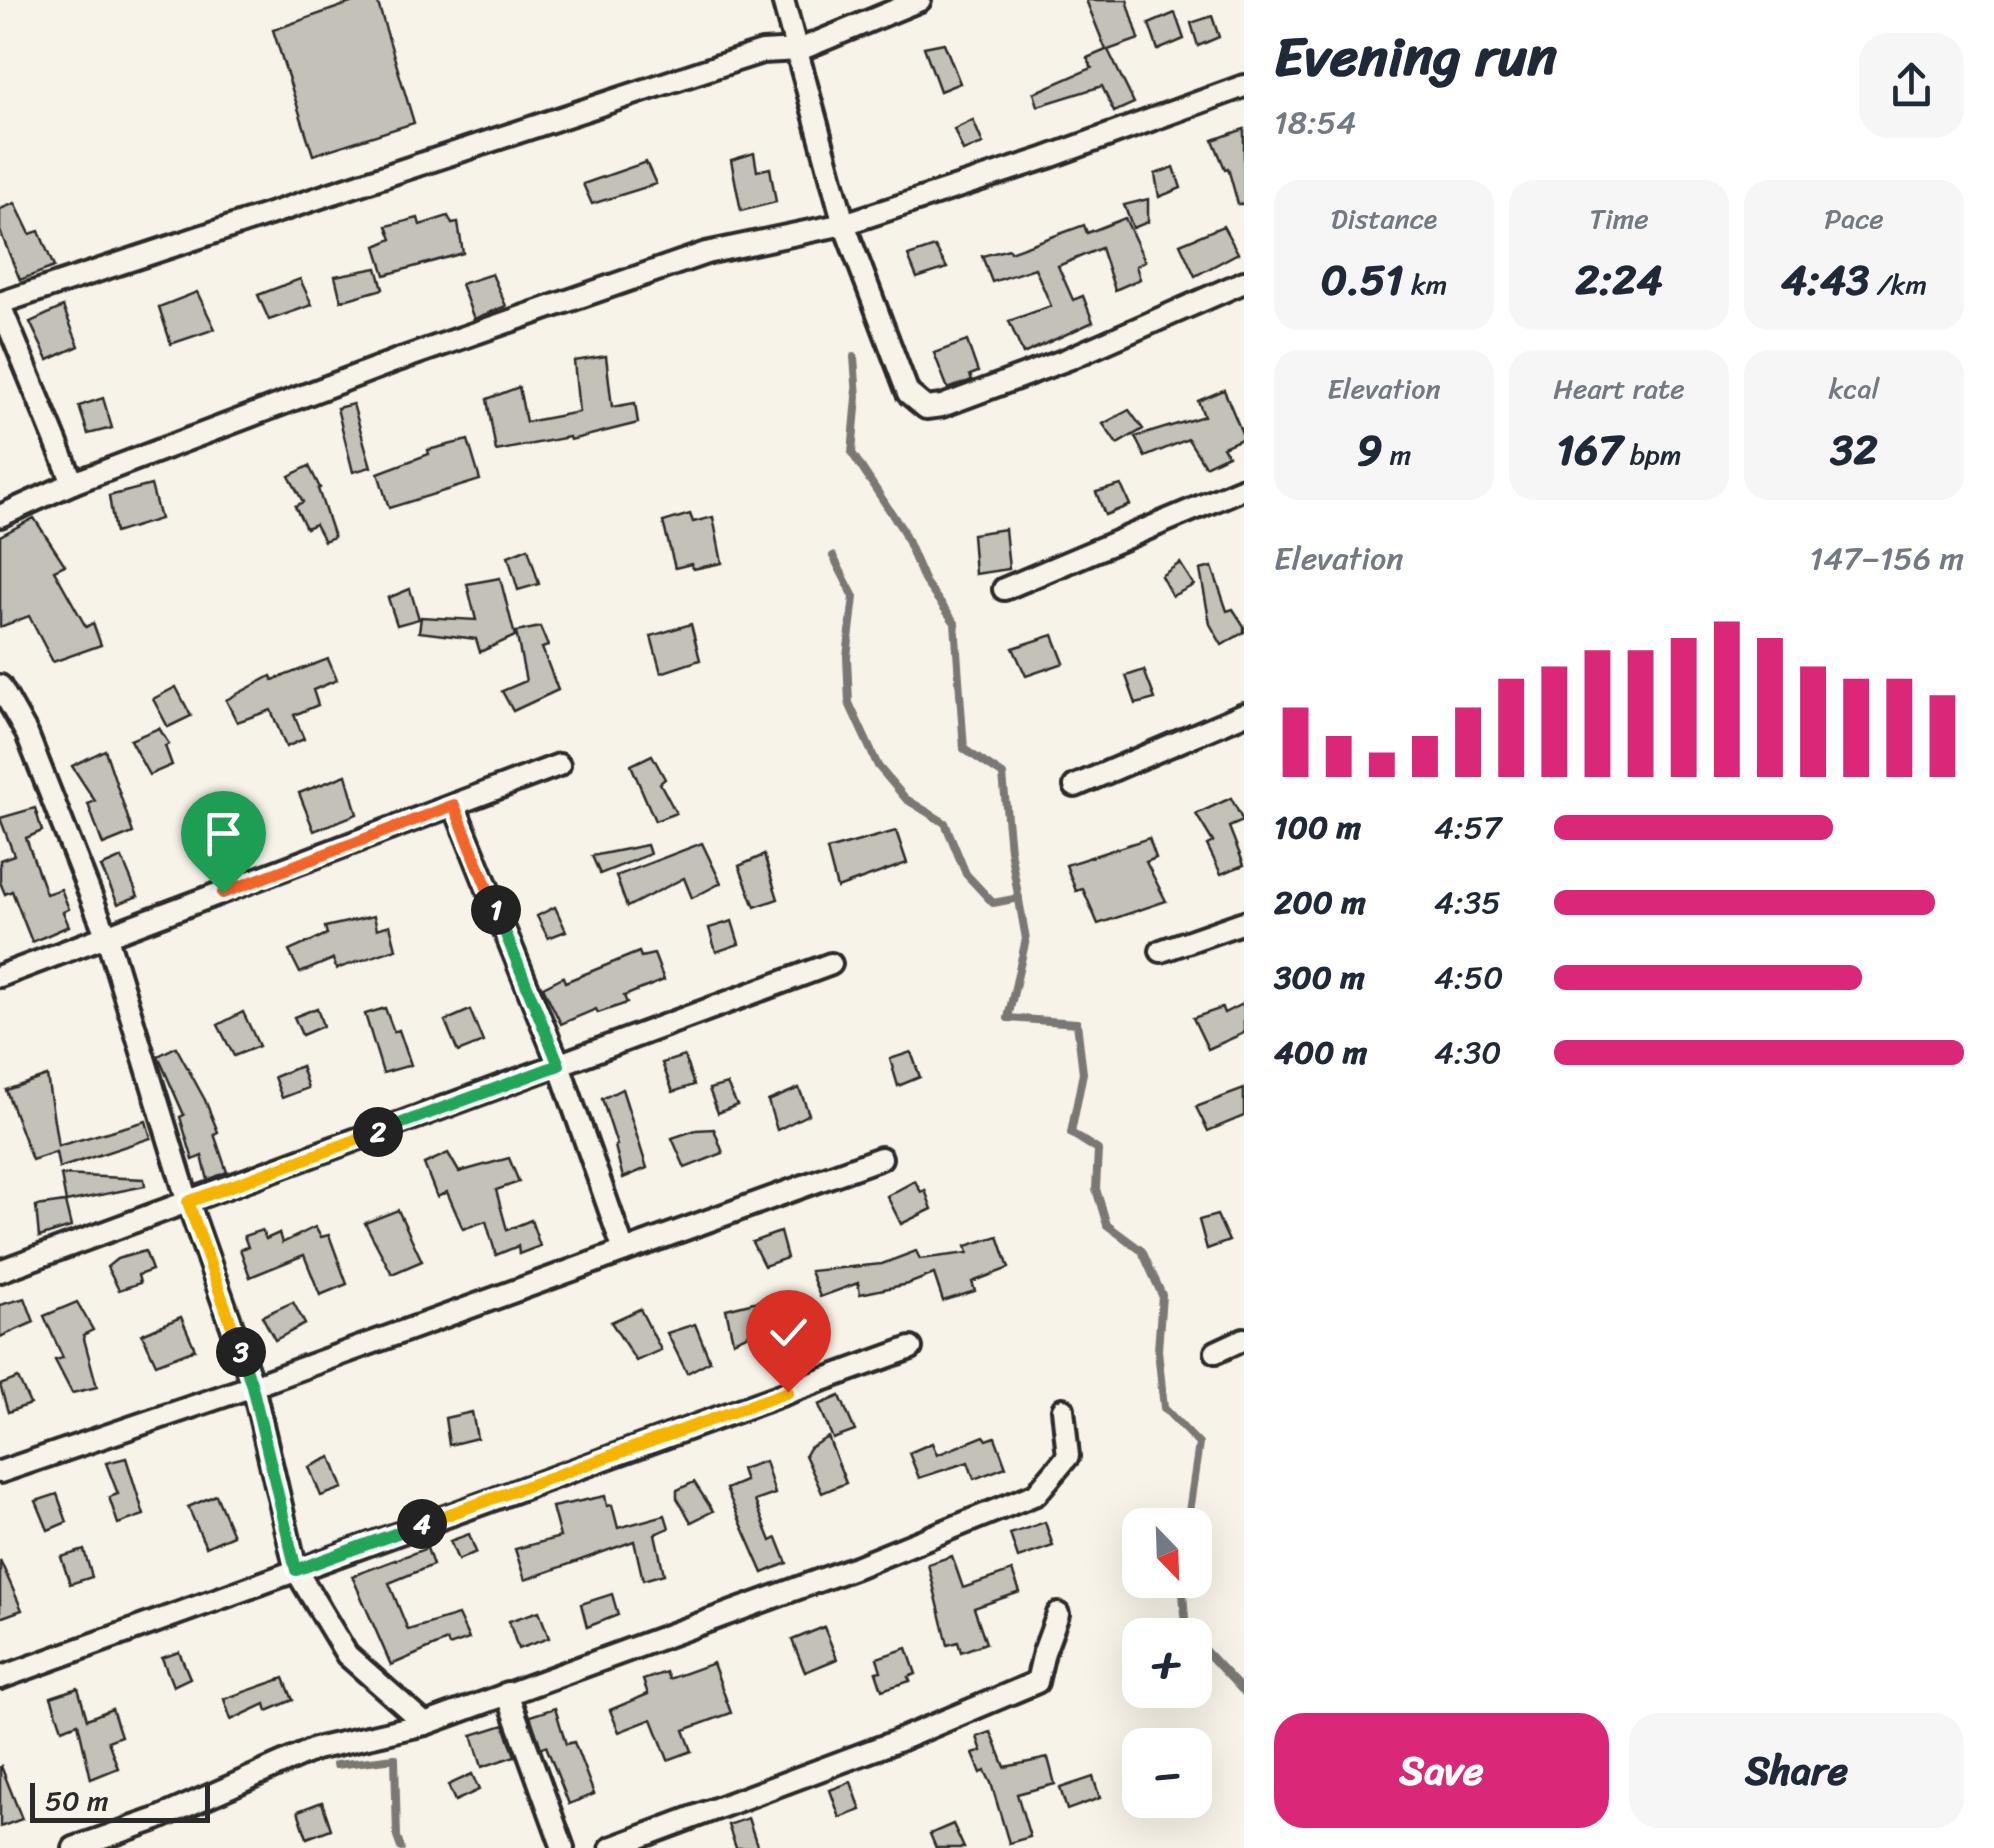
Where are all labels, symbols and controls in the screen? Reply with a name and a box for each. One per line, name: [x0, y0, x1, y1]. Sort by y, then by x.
text: Evening run: [1274, 8, 1557, 105]
button: share: [1859, 33, 1964, 138]
text: 18:54: [1274, 94, 1356, 151]
text: Distance: [1331, 194, 1437, 243]
text: Time: [1589, 194, 1649, 243]
text: Pace: [1824, 194, 1884, 243]
text: 0.51: [1321, 243, 1404, 317]
text: 2:24: [1575, 243, 1663, 317]
text: 4:43: [1781, 243, 1869, 317]
text: km: [1404, 260, 1447, 309]
text: /km: [1869, 260, 1927, 309]
text: Elevation: [1327, 364, 1441, 413]
text: Heart rate: [1553, 364, 1685, 413]
text: kcal: [1829, 364, 1879, 413]
text: 9: [1357, 413, 1383, 487]
text: 167: [1557, 413, 1622, 487]
text: 32: [1830, 413, 1878, 487]
text: m: [1383, 430, 1411, 479]
text: bpm: [1622, 430, 1681, 479]
text: Elevation: [1274, 530, 1404, 587]
text: 147–156 m: [1810, 530, 1964, 587]
pin: [181, 791, 266, 894]
text: 100 m: [1274, 799, 1361, 856]
text: 4:57: [1434, 799, 1502, 856]
icon: arrive: [196, 806, 251, 861]
text: 200 m: [1274, 874, 1366, 931]
text: 4:35: [1434, 874, 1501, 931]
pin: 1: [471, 885, 521, 935]
text: 1: [490, 885, 502, 934]
text: 300 m: [1274, 949, 1365, 1006]
text: 4:50: [1434, 949, 1503, 1006]
text: 400 m: [1274, 1024, 1367, 1081]
text: 4:30: [1434, 1024, 1501, 1081]
pin: 2: [353, 1107, 403, 1157]
text: 2: [370, 1107, 386, 1156]
pin: [746, 1290, 831, 1393]
icon: check: [761, 1305, 816, 1360]
pin: 3: [216, 1327, 266, 1377]
text: 3: [233, 1327, 249, 1376]
pin: 4: [397, 1499, 447, 1549]
text: 4: [413, 1499, 431, 1548]
north arrow: [1122, 1508, 1212, 1598]
map controls: [1122, 1508, 1212, 1818]
button: +: [1122, 1618, 1212, 1708]
button: Save: [1274, 1713, 1609, 1828]
button: Share: [1629, 1713, 1964, 1828]
button: −: [1122, 1728, 1212, 1818]
text: 50 m: [45, 1776, 109, 1825]
scale bar: [30, 1778, 210, 1822]

